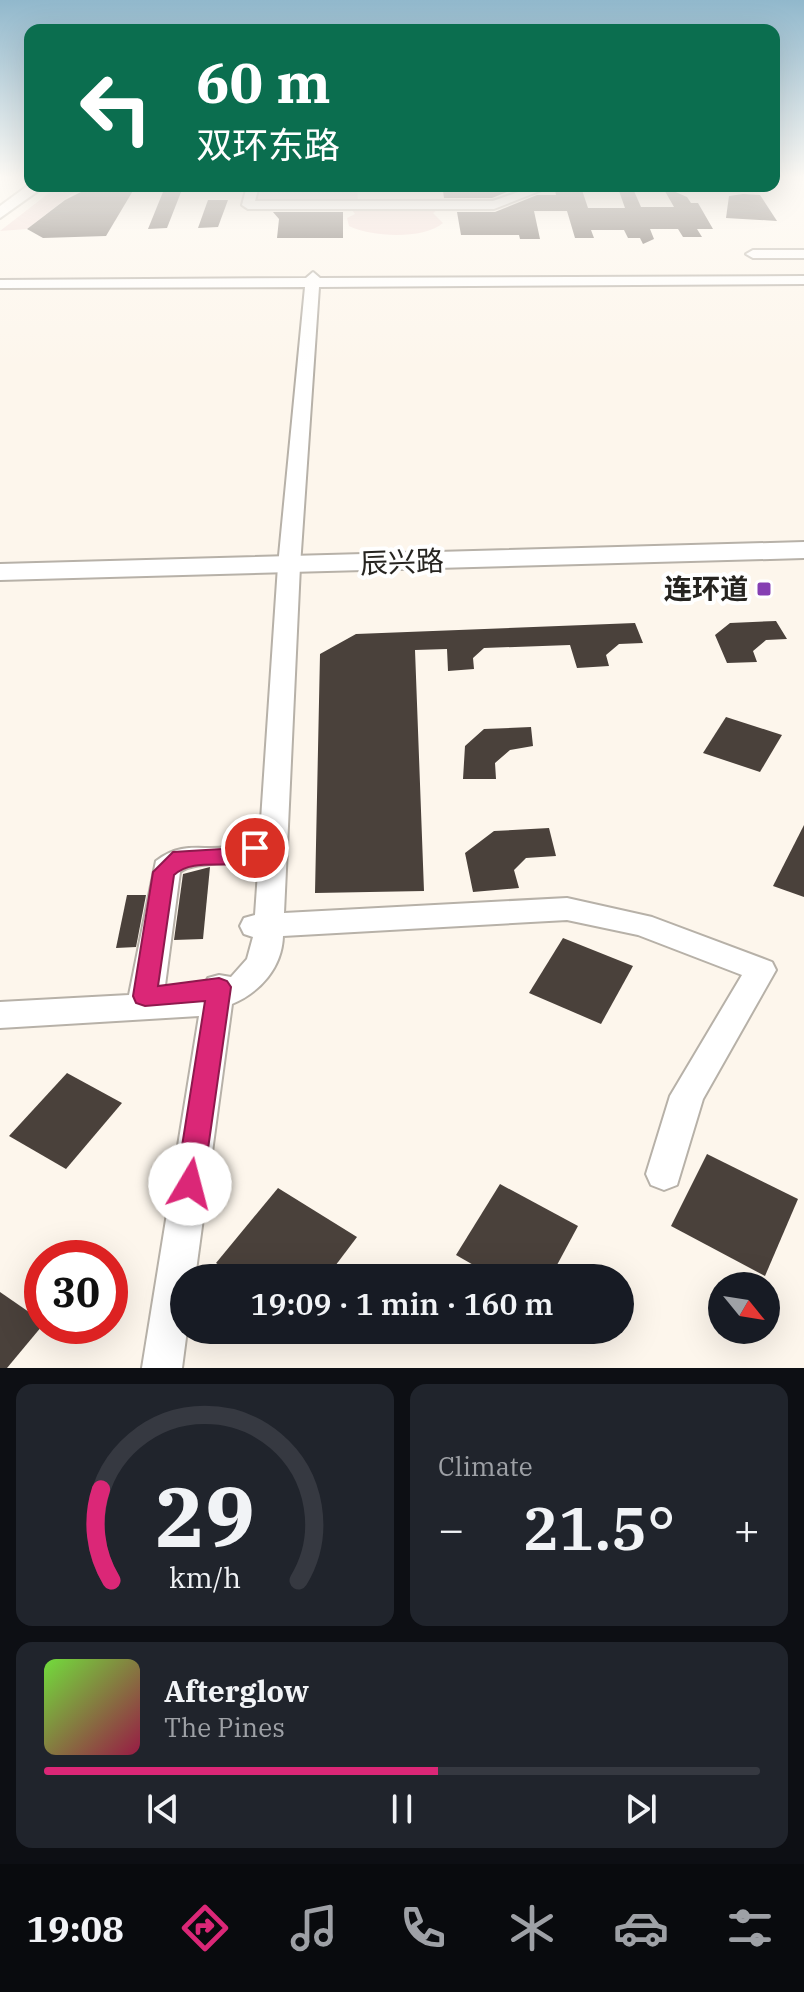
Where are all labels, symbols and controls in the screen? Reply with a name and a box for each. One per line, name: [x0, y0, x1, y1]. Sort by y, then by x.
text: 60 m: [196, 46, 331, 118]
icon: left: [64, 56, 168, 160]
text: 双环东路: [196, 121, 340, 168]
street label: 辰兴路: [359, 542, 445, 581]
place label: 连环道: [664, 570, 748, 607]
marker: 连环道: [755, 580, 773, 598]
pin: [221, 814, 289, 882]
icon: arrive: [233, 826, 277, 870]
position arrow: [148, 1142, 232, 1226]
speed limit sign: 30: [24, 1240, 128, 1344]
north arrow: [708, 1272, 780, 1344]
map controls: [708, 1272, 780, 1344]
text: 19:09 · 1 min · 160 m: [251, 1284, 553, 1323]
text: Climate: [438, 1449, 533, 1483]
text: 29: [155, 1462, 255, 1570]
text: 21.5°: [523, 1488, 675, 1567]
text: −: [438, 1500, 464, 1557]
text: +: [734, 1500, 760, 1557]
text: km/h: [169, 1559, 241, 1596]
text: Afterglow: [164, 1671, 309, 1710]
text: The Pines: [164, 1710, 285, 1744]
icon: previous: [141, 1787, 185, 1831]
icon: pause: [380, 1787, 424, 1831]
icon: next: [619, 1787, 663, 1831]
icon: directions: [177, 1900, 233, 1956]
icon: music: [286, 1900, 342, 1956]
icon: phone: [395, 1900, 451, 1956]
icon: climate: [504, 1900, 560, 1956]
icon: car: [613, 1900, 669, 1956]
icon: filters: [722, 1900, 778, 1956]
text: 19:08: [26, 1905, 124, 1952]

